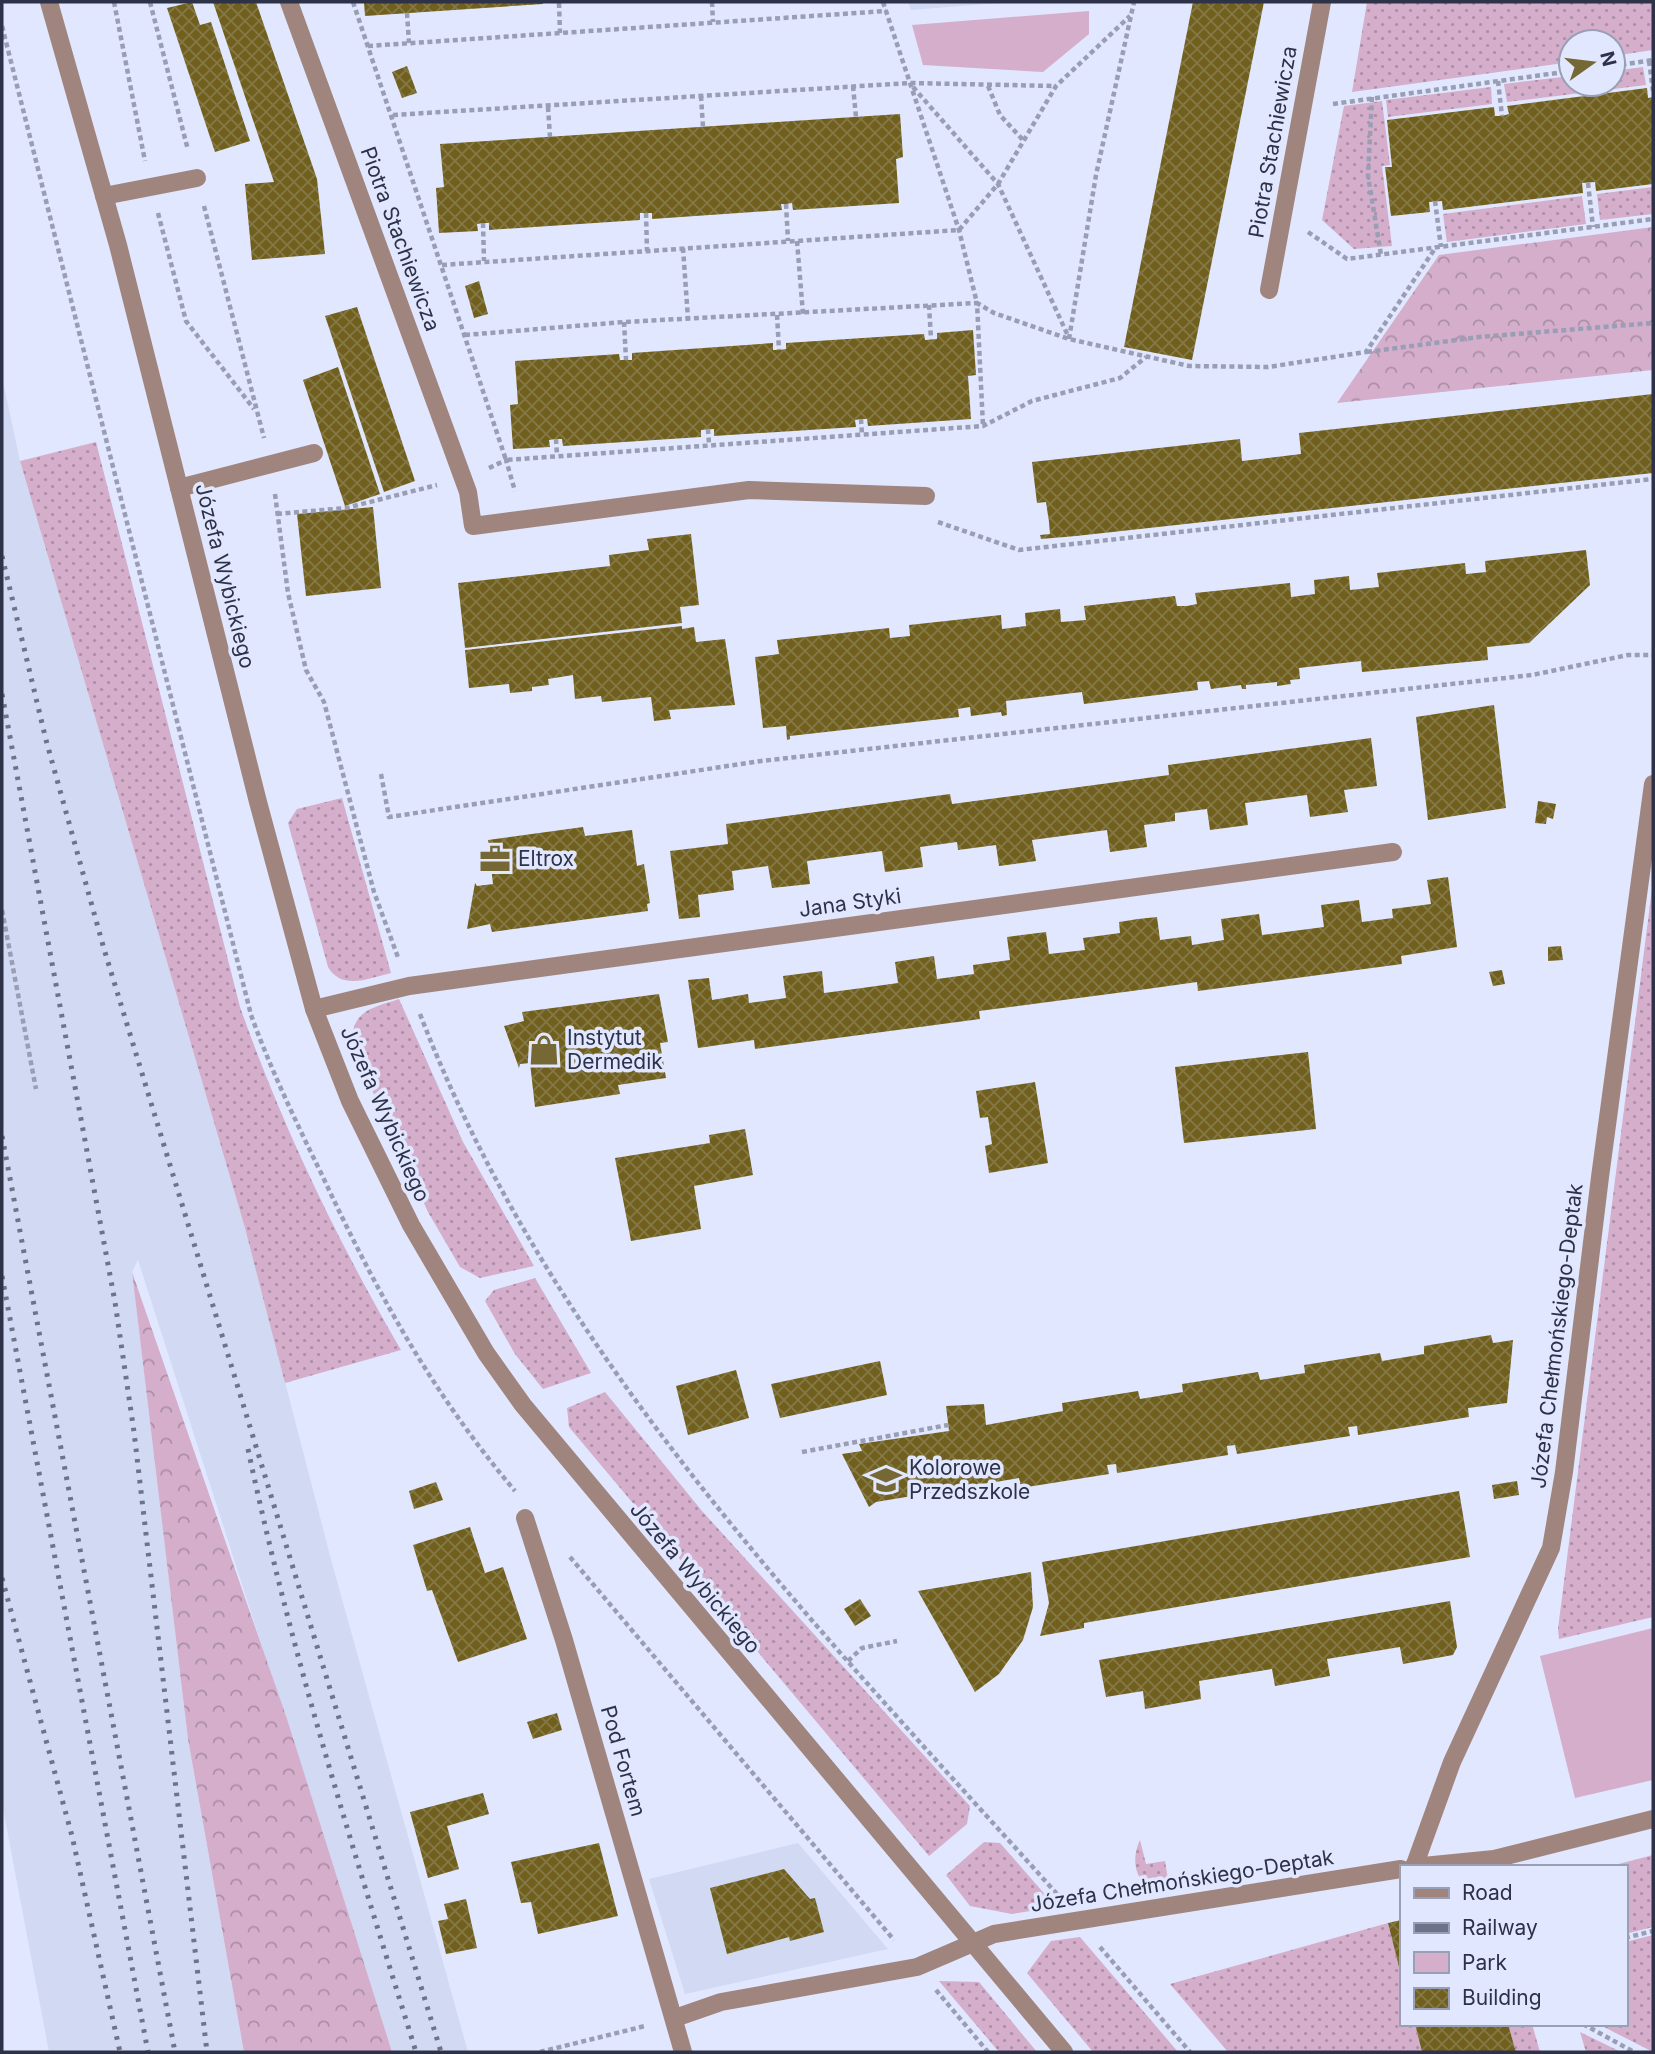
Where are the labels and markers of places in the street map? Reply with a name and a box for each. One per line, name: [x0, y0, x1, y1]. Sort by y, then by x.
office icon: Eltrox: [478, 842, 512, 876]
place label: Eltrox: [518, 846, 574, 871]
place label: Instytut Dermedik: [567, 1025, 663, 1074]
shop icon: Instytut Dermedik: [527, 1033, 561, 1067]
place label: Kolorowe Przedszkole: [909, 1455, 1030, 1504]
school or university icon: Kolorowe Przedszkole: [869, 1463, 903, 1497]

